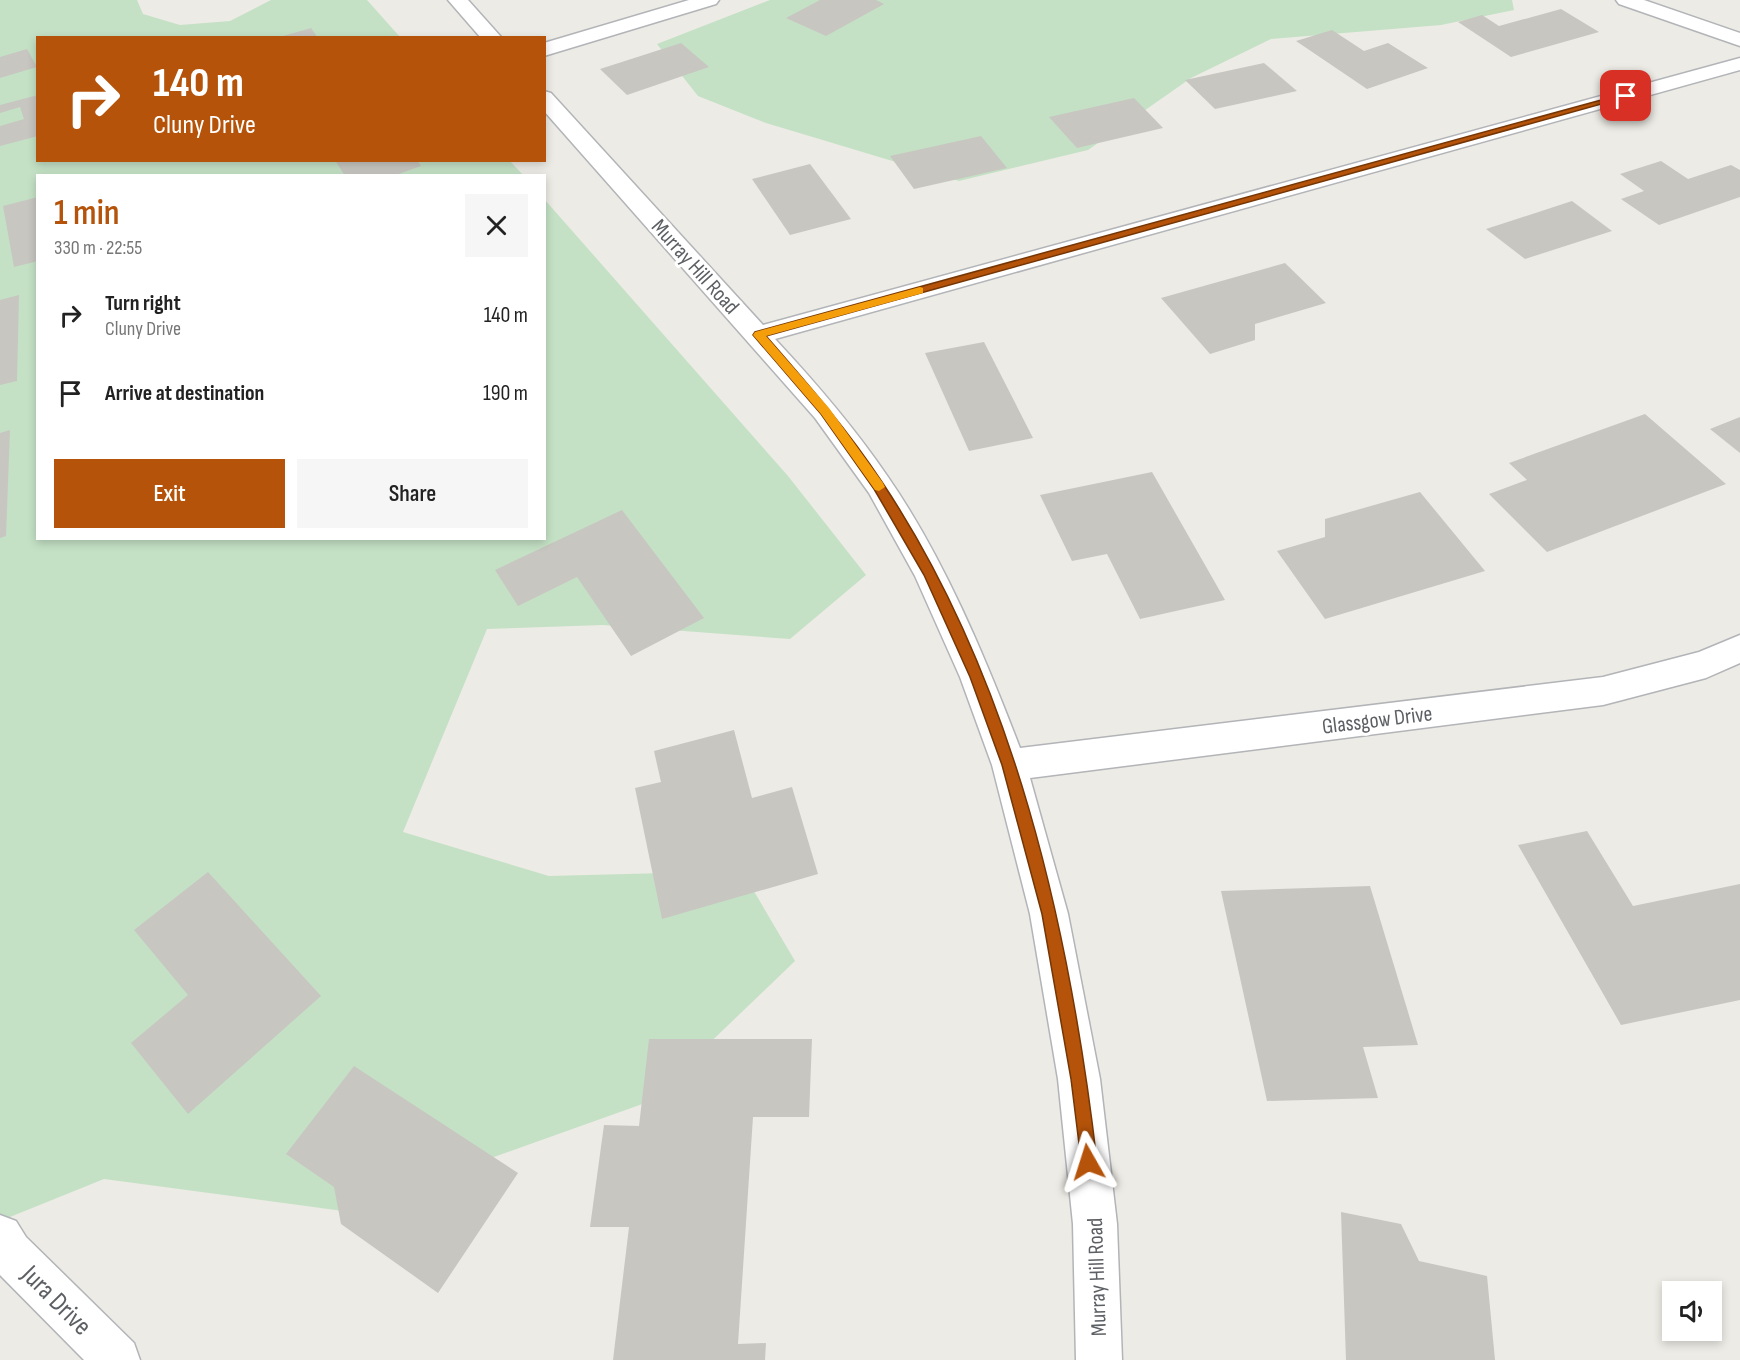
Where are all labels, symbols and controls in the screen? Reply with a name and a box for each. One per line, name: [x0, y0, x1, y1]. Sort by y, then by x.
text: 140 m: [153, 58, 244, 109]
icon: right: [54, 60, 132, 138]
pin: [1600, 70, 1651, 121]
icon: arrive: [1609, 79, 1642, 112]
text: Cluny Drive: [153, 109, 256, 141]
text: 1 min: [54, 192, 119, 235]
button: close: [465, 194, 528, 257]
street label: Murray Hill Road: [645, 214, 745, 320]
text: 330 m · 22:55: [54, 236, 142, 260]
text: Turn right: [105, 290, 181, 317]
icon: right: [54, 299, 87, 332]
text: 140 m: [484, 302, 528, 329]
text: Cluny Drive: [105, 317, 181, 341]
icon: arrive: [54, 377, 87, 410]
text: Arrive at destination: [105, 380, 264, 407]
text: 190 m: [483, 380, 528, 407]
button: Exit: [54, 459, 285, 528]
button: Share: [297, 459, 528, 528]
street label: Glassgow Drive: [1320, 700, 1434, 741]
position arrow: [1056, 1130, 1120, 1194]
street label: Murray Hill Road: [1082, 1217, 1113, 1337]
street label: Jura Drive: [14, 1258, 98, 1342]
map controls: [1662, 1281, 1722, 1341]
button: sound: [1662, 1281, 1722, 1341]

